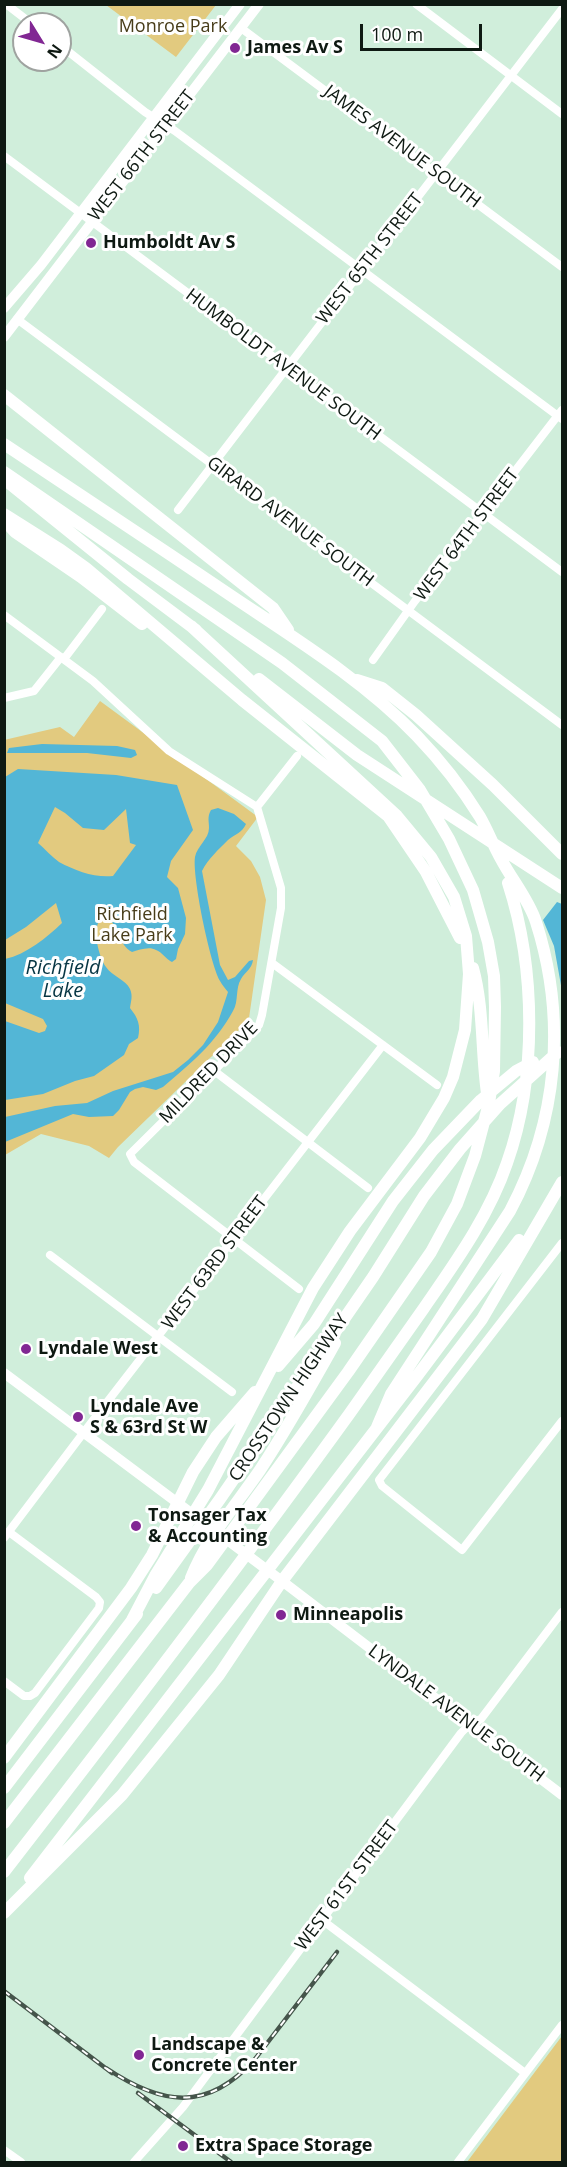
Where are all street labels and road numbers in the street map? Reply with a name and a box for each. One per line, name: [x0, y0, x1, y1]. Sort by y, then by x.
street label: JAMES AVENUE SOUTH: [319, 81, 485, 213]
street label: WEST 66TH STREET: [84, 86, 200, 226]
street label: WEST 65TH STREET: [312, 189, 428, 329]
street label: HUMBOLDT AVENUE SOUTH: [181, 284, 385, 446]
street label: GIRARD AVENUE SOUTH: [202, 452, 378, 592]
street label: WEST 64TH STREET: [410, 464, 524, 606]
street label: MILDRED DRIVE: [155, 1018, 263, 1128]
street label: WEST 63RD STREET: [158, 1192, 272, 1334]
street label: CROSSTOWN HIGHWAY: [225, 1310, 353, 1486]
street label: LYNDALE AVENUE SOUTH: [364, 1641, 548, 1787]
street label: WEST 61ST STREET: [291, 1817, 403, 1955]

